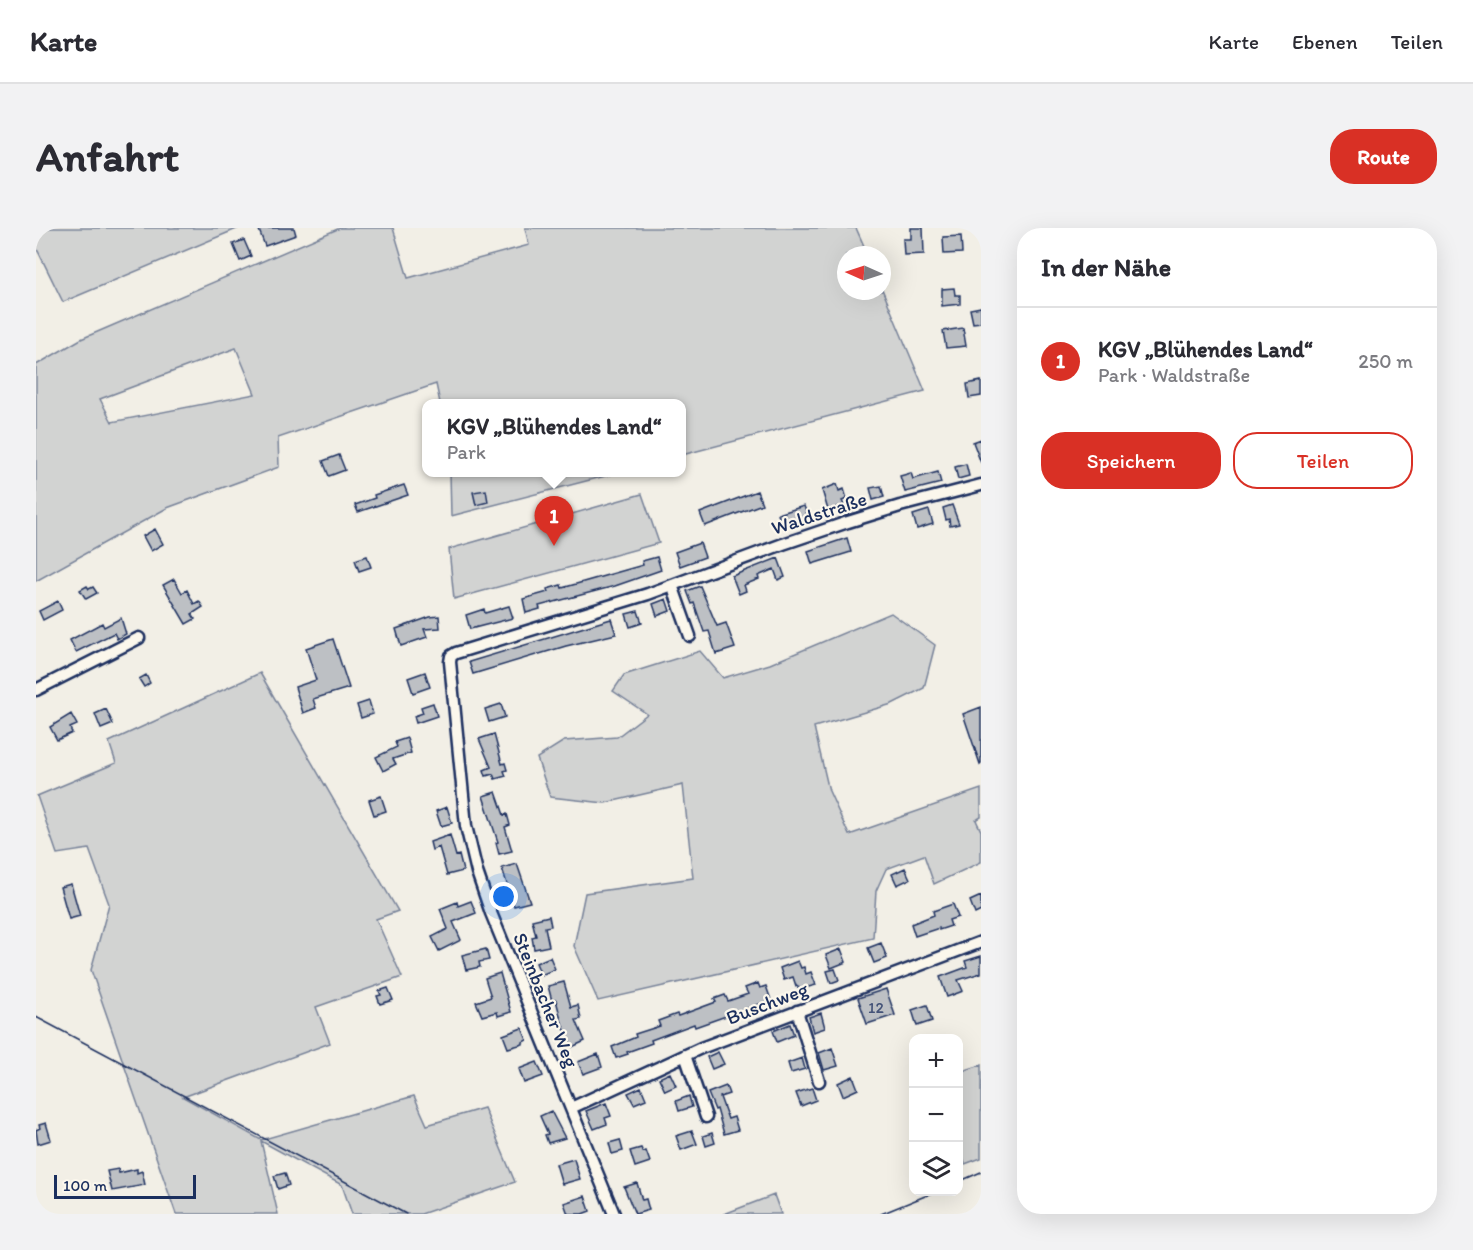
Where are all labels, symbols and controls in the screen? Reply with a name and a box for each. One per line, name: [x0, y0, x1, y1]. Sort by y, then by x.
text: Karte: [30, 24, 97, 58]
text: Karte: [1209, 29, 1259, 54]
text: Ebenen: [1292, 29, 1358, 54]
text: Teilen: [1391, 29, 1443, 54]
button: Route: [1330, 129, 1437, 184]
text: Anfahrt: [36, 131, 179, 182]
north arrow: [837, 246, 891, 300]
text: In der Nähe: [1041, 251, 1171, 283]
text: KGV „Blühendes Land“: [1098, 336, 1313, 363]
text: 1: [1056, 349, 1065, 373]
text: 250 m: [1358, 349, 1413, 373]
text: Park · Waldstraße: [1098, 363, 1250, 387]
popup: [422, 399, 686, 477]
text: KGV „Blühendes Land“: [447, 413, 661, 440]
button: Speichern: [1041, 432, 1221, 489]
button: Teilen: [1233, 432, 1413, 489]
text: Park: [447, 440, 486, 464]
street label: Waldstraße: [768, 486, 870, 540]
pin: 1: [534, 496, 574, 546]
your location: [489, 882, 518, 911]
street label: Steinbacher Weg: [508, 929, 584, 1072]
street label: Buschweg: [723, 976, 812, 1030]
house number: 12: [868, 998, 885, 1017]
map controls: [909, 1034, 963, 1196]
button: +: [909, 1034, 963, 1088]
button: −: [909, 1088, 963, 1142]
button: layers: [909, 1142, 963, 1196]
scale bar: [54, 1172, 196, 1200]
text: 100 m: [63, 1176, 107, 1195]

